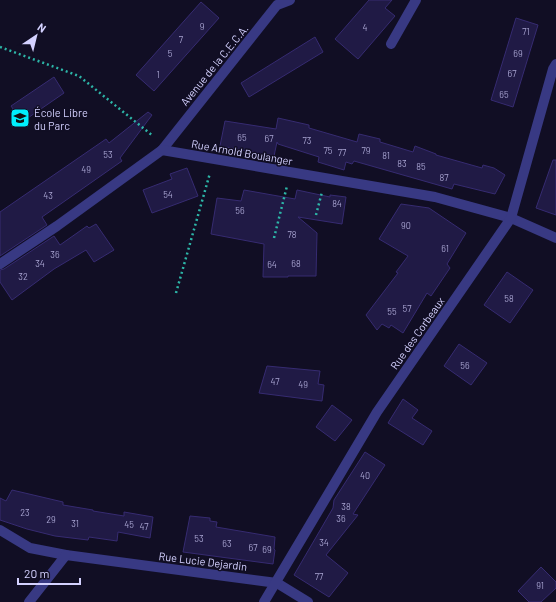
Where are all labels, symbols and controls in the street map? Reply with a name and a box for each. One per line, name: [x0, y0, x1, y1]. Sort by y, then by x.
north arrow: [16, 16, 56, 56]
text: N: [35, 20, 49, 35]
house number: 9: [200, 21, 205, 32]
street label: Avenue de la C.E.C.A.: [177, 22, 251, 108]
house number: 4: [363, 22, 368, 33]
house number: 71: [522, 26, 530, 37]
house number: 7: [179, 34, 184, 45]
house number: 5: [168, 48, 173, 59]
house number: 69: [513, 48, 523, 59]
house number: 67: [508, 68, 517, 79]
house number: 1: [156, 69, 160, 80]
house number: 65: [499, 89, 509, 100]
place label: École Libre du Parc: [34, 106, 88, 132]
school or university icon: École Libre du Parc: [9, 107, 31, 129]
house number: 65: [237, 132, 247, 143]
house number: 67: [265, 133, 274, 144]
house number: 73: [303, 135, 312, 146]
street label: Rue Arnold Boulanger: [190, 137, 294, 167]
house number: 75: [324, 145, 333, 156]
house number: 79: [362, 145, 371, 156]
house number: 77: [338, 147, 347, 158]
house number: 53: [103, 149, 113, 160]
house number: 81: [382, 150, 390, 161]
house number: 83: [397, 158, 407, 169]
house number: 85: [416, 161, 426, 172]
house number: 49: [81, 164, 91, 175]
house number: 87: [440, 172, 449, 183]
house number: 54: [163, 189, 173, 200]
house number: 43: [43, 190, 53, 201]
house number: 84: [332, 198, 342, 209]
house number: 56: [235, 205, 245, 216]
house number: 90: [401, 220, 411, 231]
house number: 78: [288, 229, 297, 240]
house number: 61: [441, 243, 449, 254]
house number: 36: [50, 249, 60, 260]
house number: 34: [35, 258, 45, 269]
house number: 68: [291, 258, 301, 269]
house number: 64: [267, 259, 277, 270]
house number: 32: [18, 271, 28, 282]
house number: 58: [504, 293, 514, 304]
street label: Rue des Corbeaux: [387, 294, 447, 372]
house number: 57: [403, 303, 412, 314]
house number: 55: [387, 306, 397, 317]
house number: 56: [460, 360, 470, 371]
house number: 47: [271, 376, 280, 387]
house number: 49: [298, 379, 308, 390]
house number: 40: [360, 470, 370, 481]
house number: 38: [341, 501, 351, 512]
house number: 23: [20, 507, 30, 518]
house number: 36: [336, 513, 346, 524]
house number: 29: [46, 514, 56, 525]
house number: 31: [71, 518, 79, 529]
house number: 45: [124, 519, 134, 530]
house number: 47: [140, 521, 149, 532]
house number: 53: [194, 533, 204, 544]
house number: 34: [319, 537, 329, 548]
house number: 63: [222, 538, 232, 549]
house number: 67: [249, 542, 258, 553]
house number: 69: [262, 544, 272, 555]
street label: Rue Lucie Dejardin: [158, 549, 248, 573]
scale bar: [18, 560, 80, 586]
text: 20 m: [24, 566, 50, 580]
house number: 77: [315, 571, 324, 582]
house number: 91: [536, 580, 544, 591]

